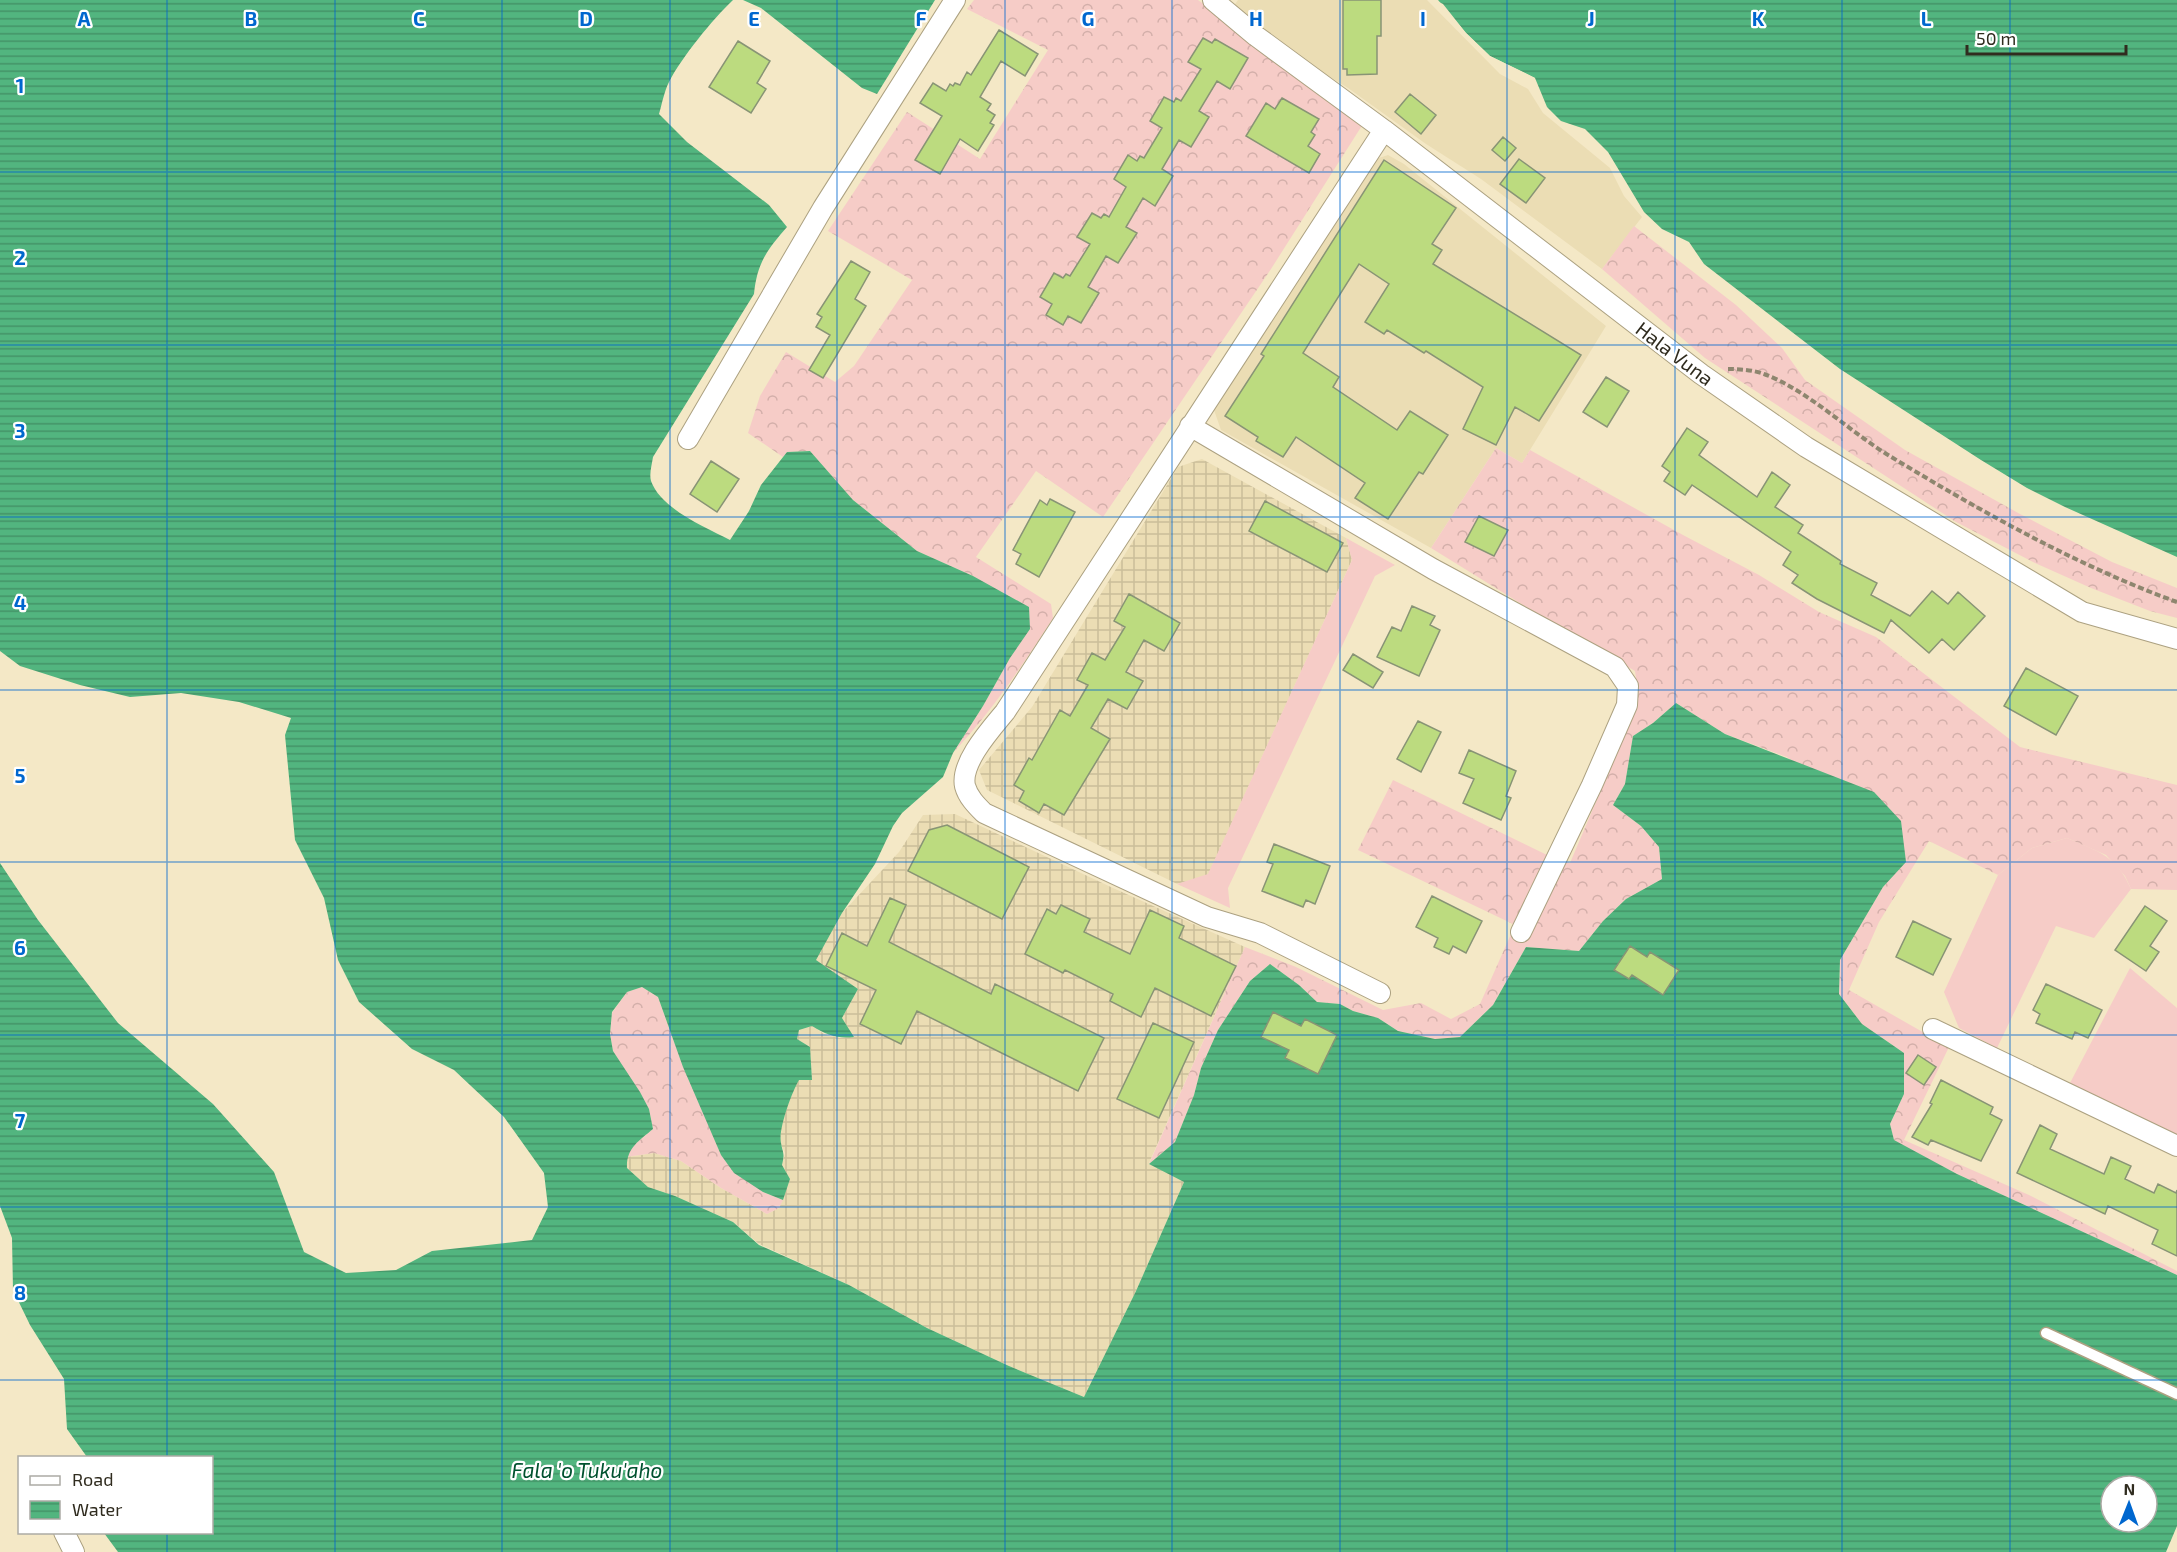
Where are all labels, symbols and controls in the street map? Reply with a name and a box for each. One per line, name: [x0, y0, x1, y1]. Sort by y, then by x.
text: A: [77, 6, 91, 30]
text: B: [245, 6, 257, 30]
text: C: [413, 6, 425, 30]
text: D: [579, 6, 593, 30]
text: E: [748, 6, 760, 30]
text: F: [915, 6, 927, 30]
text: G: [1082, 6, 1094, 30]
text: H: [1249, 6, 1263, 30]
text: I: [1420, 6, 1426, 30]
text: J: [1587, 6, 1595, 30]
text: K: [1752, 6, 1765, 30]
text: L: [1921, 6, 1932, 30]
scale bar: [1967, 18, 2126, 56]
text: 50 m: [1976, 27, 2016, 49]
text: 1: [16, 73, 24, 97]
text: 2: [14, 245, 26, 269]
street label: Hala Vuna: [1631, 316, 1719, 390]
text: 3: [14, 418, 26, 442]
text: 4: [14, 590, 27, 614]
text: 5: [14, 763, 26, 787]
text: 6: [14, 935, 26, 959]
text: 7: [15, 1108, 26, 1132]
text: 8: [14, 1280, 26, 1304]
legend: [18, 1456, 213, 1534]
water label: Fala 'o Tuku'aho: [512, 1457, 662, 1482]
text: Road: [72, 1468, 113, 1490]
north arrow: [2099, 1474, 2159, 1534]
text: N: [2123, 1479, 2135, 1498]
text: Water: [72, 1498, 122, 1520]

